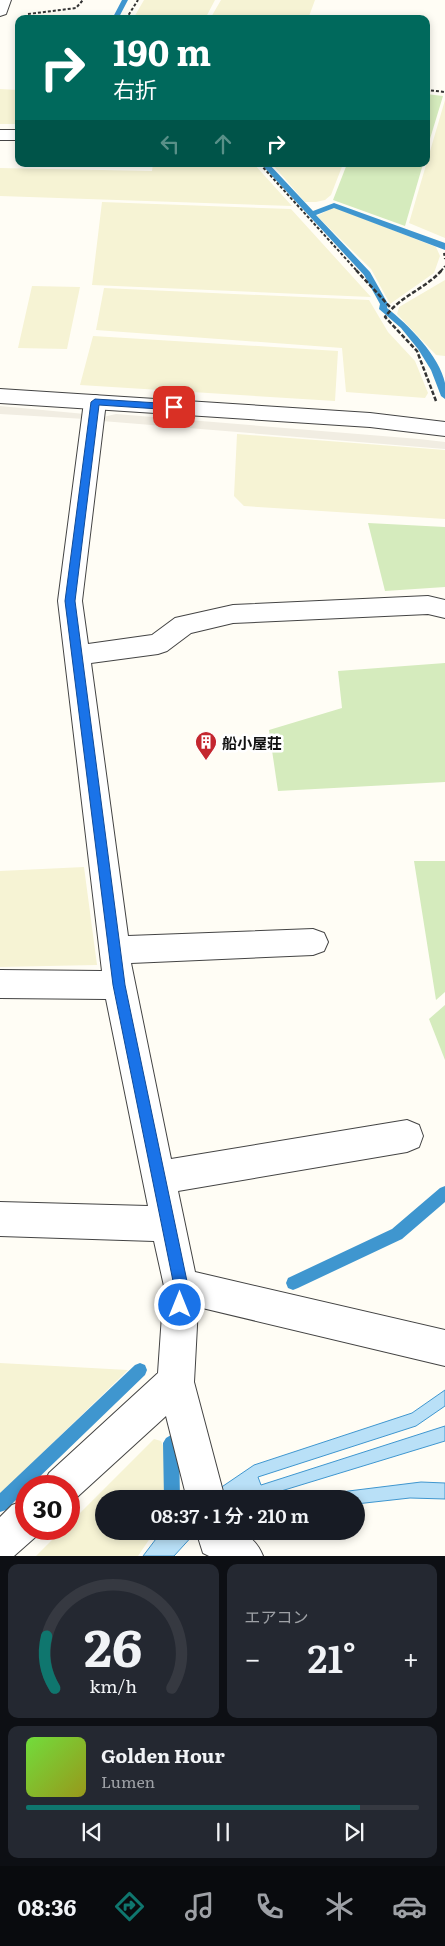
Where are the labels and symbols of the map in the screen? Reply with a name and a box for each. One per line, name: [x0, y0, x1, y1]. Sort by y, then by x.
pin: [153, 386, 195, 428]
building icon: 船小屋荘: [194, 730, 218, 761]
place label: 船小屋荘: [222, 731, 282, 754]
position arrow: [153, 1278, 205, 1330]
speed limit sign: 30: [15, 1475, 80, 1540]

